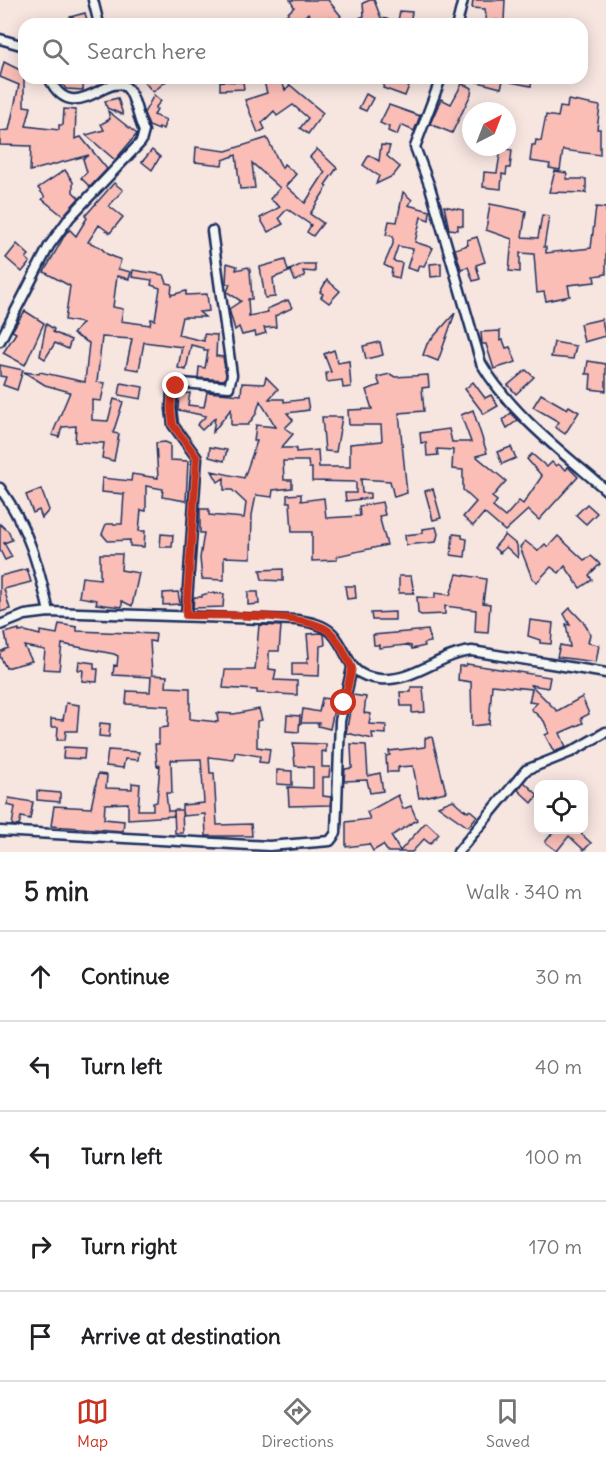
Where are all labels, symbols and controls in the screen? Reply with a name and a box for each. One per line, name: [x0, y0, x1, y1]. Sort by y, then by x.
search box: [18, 18, 588, 84]
icon: search: [39, 35, 72, 68]
text: Search here: [87, 37, 206, 65]
north arrow: [462, 102, 516, 156]
route end: [162, 372, 188, 398]
route start: [330, 689, 356, 715]
map controls: [534, 780, 588, 834]
button: locate: [534, 780, 588, 834]
text: 5 min: [24, 875, 89, 908]
text: Walk · 340 m: [466, 879, 582, 904]
icon: ahead: [24, 960, 57, 993]
text: Continue: [81, 962, 170, 990]
text: 30 m: [535, 964, 582, 989]
icon: left: [24, 1050, 57, 1083]
text: Turn left: [81, 1052, 162, 1080]
text: 40 m: [535, 1054, 582, 1079]
icon: left: [24, 1140, 57, 1173]
text: Turn left: [81, 1142, 162, 1170]
text: 100 m: [525, 1144, 582, 1169]
icon: right: [24, 1230, 57, 1263]
text: Turn right: [81, 1232, 177, 1260]
text: 170 m: [529, 1234, 582, 1259]
icon: arrive: [24, 1320, 57, 1353]
text: Arrive at destination: [81, 1322, 281, 1350]
tab: Map: [76, 1395, 109, 1451]
tab: Directions: [261, 1395, 334, 1451]
tab: Saved: [486, 1395, 530, 1451]

